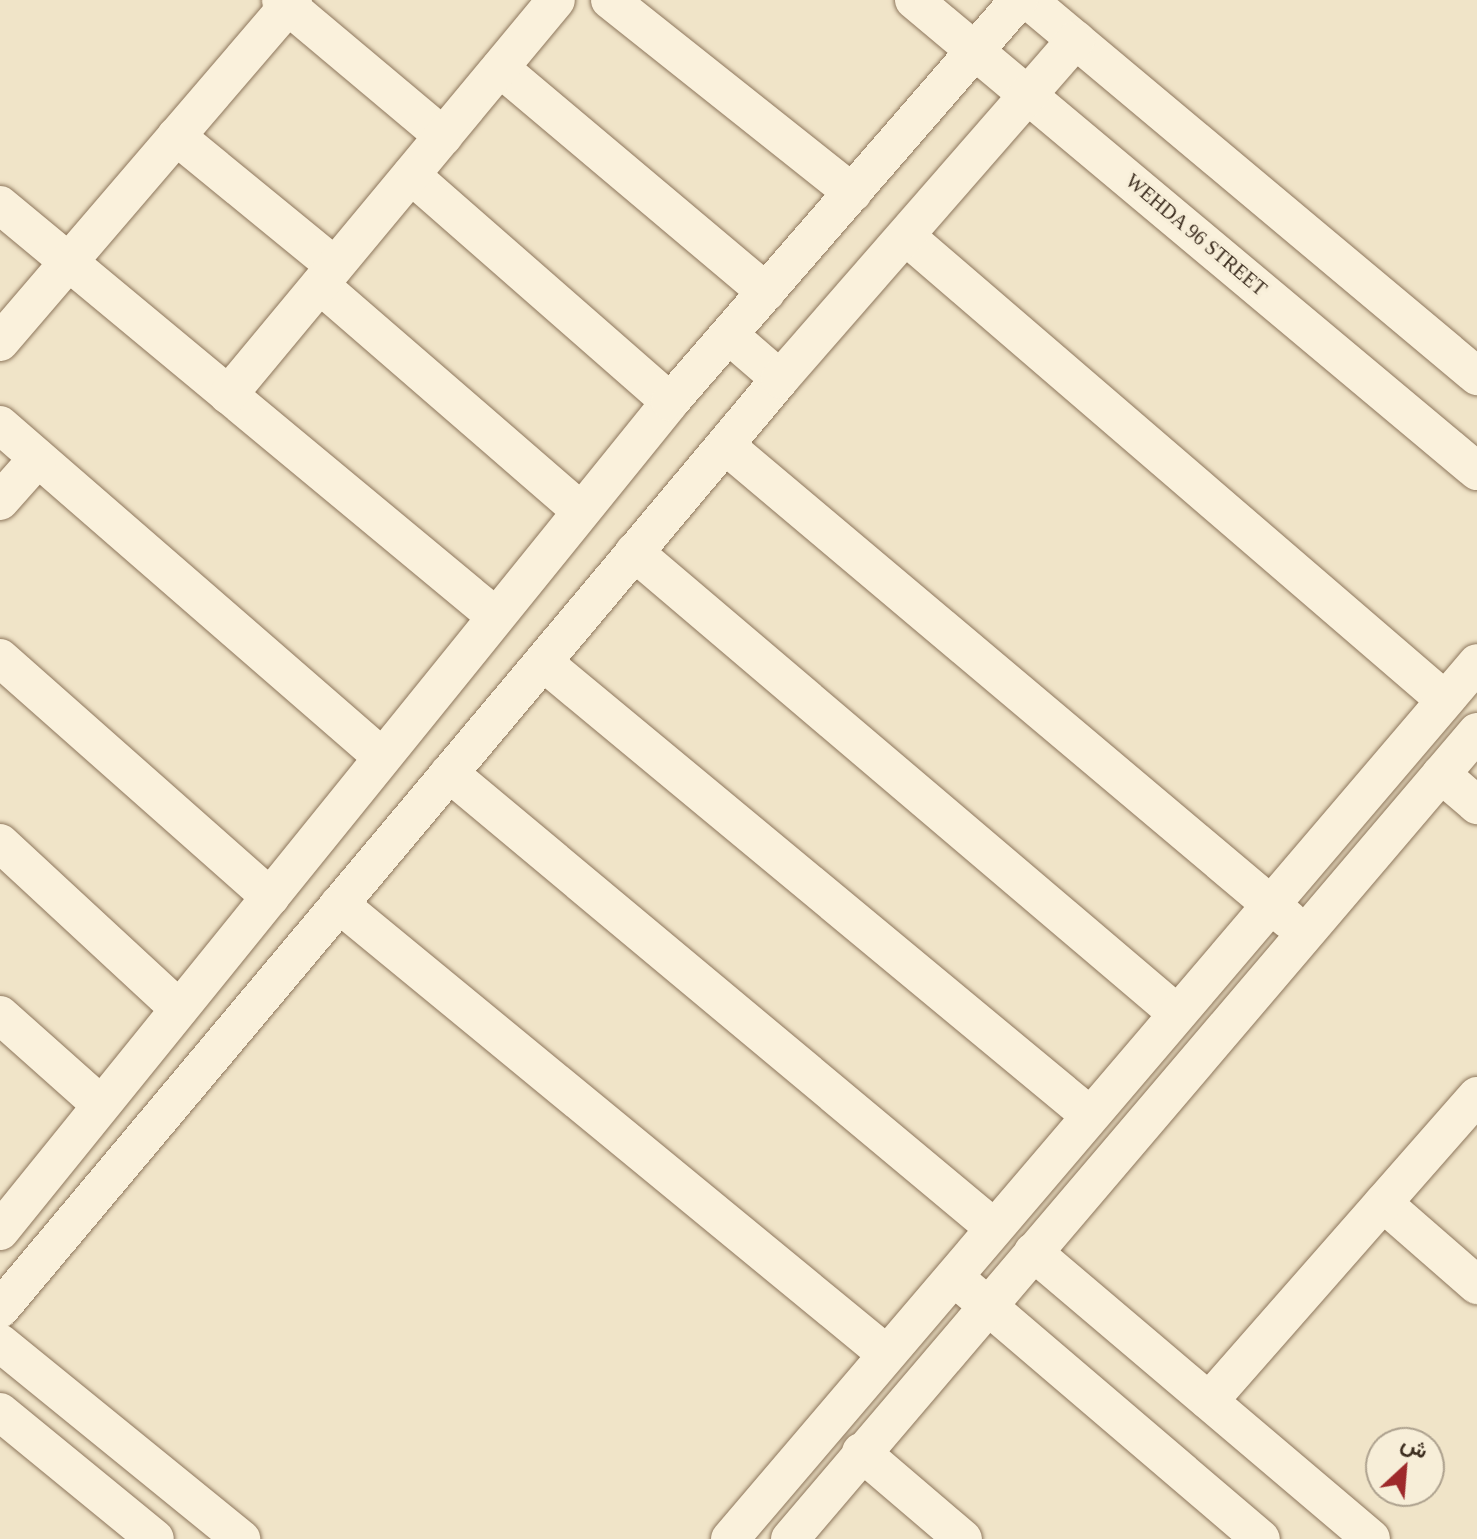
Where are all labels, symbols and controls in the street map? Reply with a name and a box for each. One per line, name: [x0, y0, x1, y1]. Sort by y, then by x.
street label: WEHDA 96 STREET: [1120, 169, 1272, 301]
north arrow: [1365, 1427, 1445, 1507]
text: ش: [1398, 1430, 1432, 1464]

